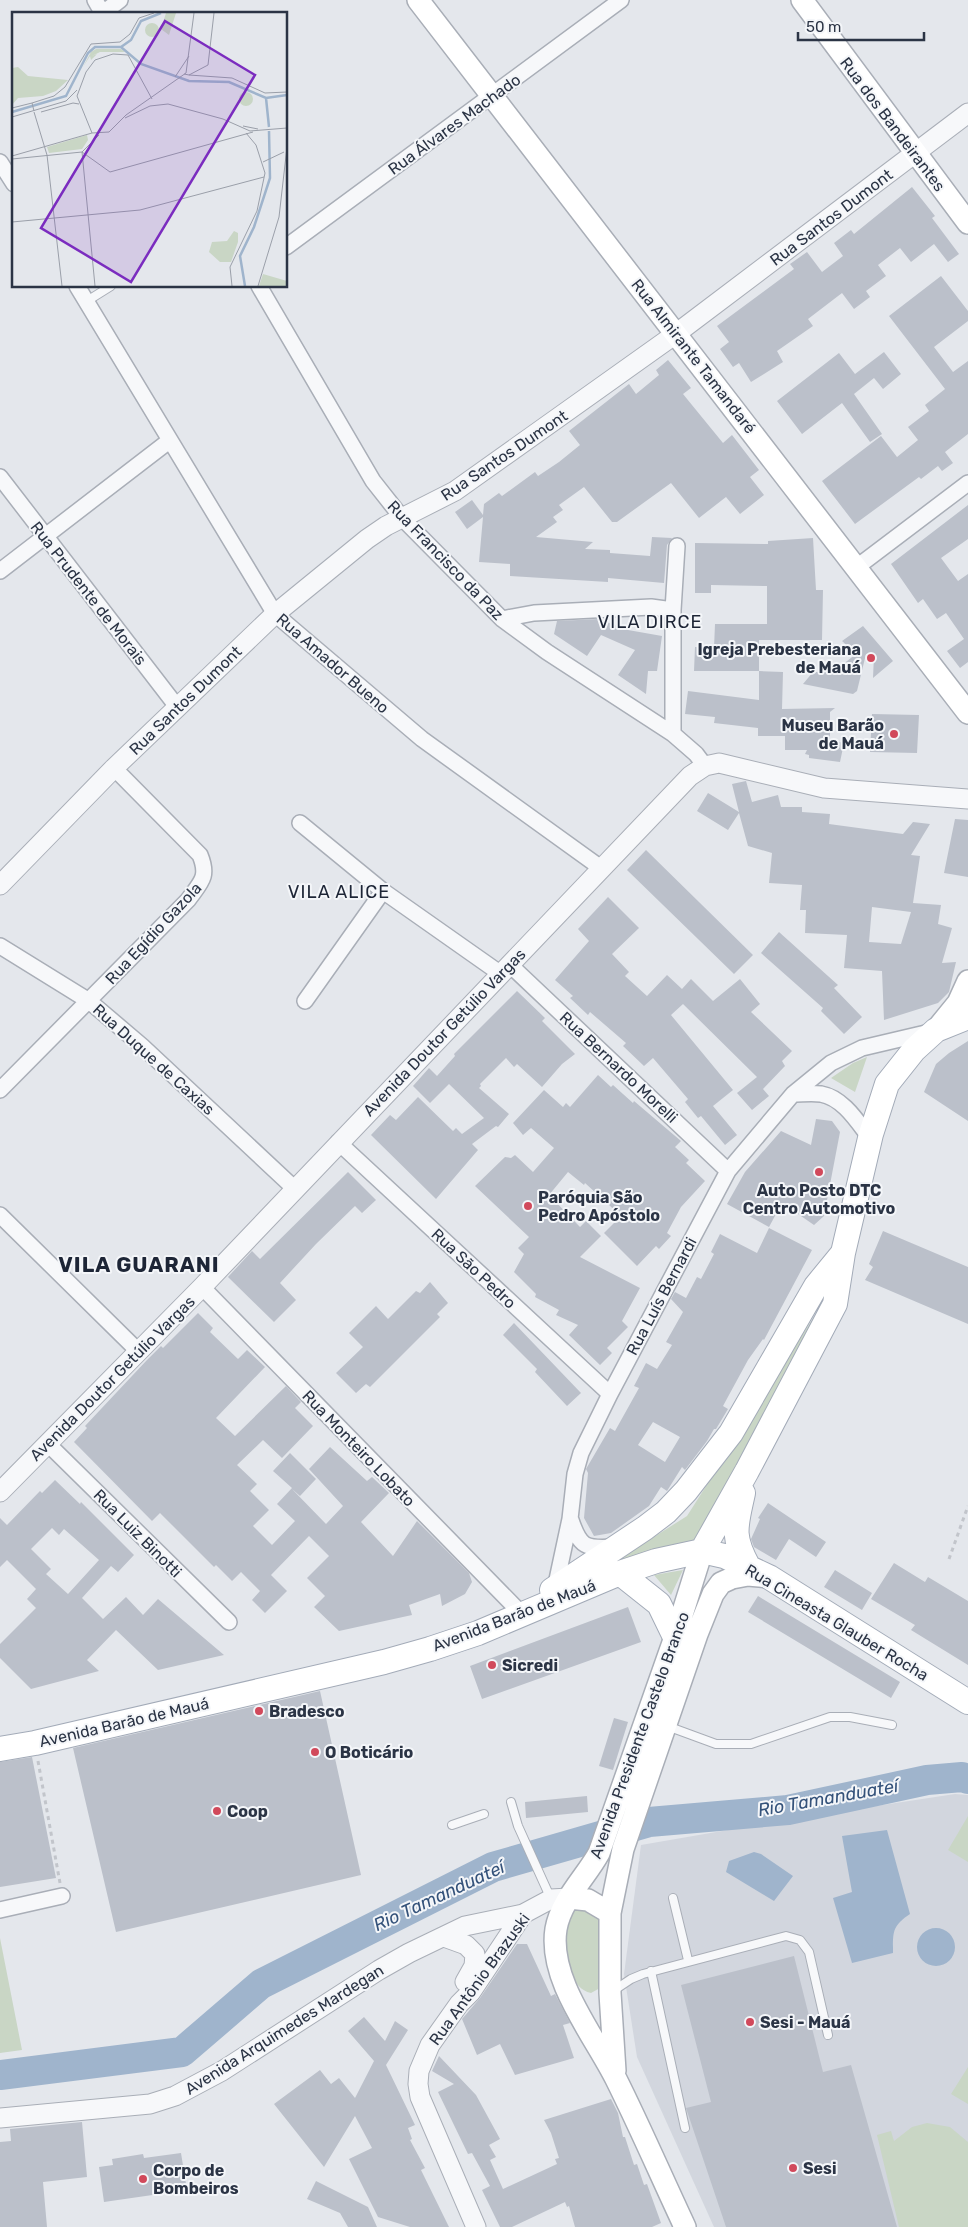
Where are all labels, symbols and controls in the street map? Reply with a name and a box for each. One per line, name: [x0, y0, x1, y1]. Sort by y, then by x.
scale bar: [798, 10, 924, 42]
inset map: [12, 12, 288, 288]
text: 50 m: [806, 18, 841, 36]
street label: Rua dos Bandeirantes: [836, 54, 949, 195]
street label: Rua Álvares Machado: [384, 70, 524, 179]
street label: Rua Santos Dumont: [766, 165, 896, 270]
street label: Rua Almirante Tamandaré: [627, 275, 760, 437]
street label: Rua Santos Dumont: [437, 406, 571, 505]
street label: Rua Francisco da Paz: [384, 497, 508, 624]
street label: Rua Prudente de Morais: [27, 518, 151, 669]
street label: Rua Amador Bueno: [273, 609, 393, 717]
district label: VILA DIRCE: [598, 611, 702, 633]
place label: Igreja Prebesteriana de Mauá: [697, 640, 861, 677]
street label: Rua Santos Dumont: [125, 642, 245, 759]
marker: Igreja Prebesteriana de Mauá: [865, 652, 877, 664]
place label: Museu Barão de Mauá: [781, 716, 884, 753]
marker: Museu Barão de Mauá: [888, 728, 900, 740]
street label: Rua Egídio Gazola: [101, 879, 205, 988]
district label: VILA ALICE: [288, 881, 390, 903]
street label: Avenida Doutor Getúlio Vargas: [359, 945, 530, 1120]
street label: Rua Duque de Caxias: [89, 1000, 218, 1119]
street label: Rua Bernardo Morelli: [556, 1008, 681, 1127]
marker: Auto Posto DTC Centro Automotivo: [813, 1166, 825, 1178]
place label: Auto Posto DTC Centro Automotivo: [743, 1181, 896, 1218]
place label: Paróquia São Pedro Apóstolo: [538, 1188, 660, 1225]
marker: Paróquia São Pedro Apóstolo: [522, 1200, 534, 1212]
street label: Rua São Pedro: [427, 1224, 520, 1312]
street label: Rua Luís Bernardi: [622, 1234, 701, 1358]
district label: VILA GUARANI: [58, 1252, 220, 1277]
street label: Avenida Doutor Getúlio Vargas: [26, 1292, 199, 1465]
street label: Rua Monteiro Lobato: [298, 1386, 419, 1510]
street label: Rua Luiz Binotti: [90, 1485, 186, 1581]
street label: Rua Cineasta Glauber Rocha: [742, 1560, 932, 1685]
street label: Avenida Barão de Mauá: [430, 1576, 599, 1655]
street label: Avenida Presidente Castelo Branco: [586, 1609, 693, 1861]
place label: Sicredi: [502, 1656, 558, 1675]
marker: Sicredi: [486, 1659, 498, 1671]
street label: Avenida Barão de Mauá: [37, 1694, 211, 1751]
place label: Bradesco: [269, 1702, 345, 1721]
marker: Bradesco: [253, 1705, 265, 1717]
place label: O Boticário: [325, 1743, 414, 1762]
marker: O Boticário: [309, 1746, 321, 1758]
water label: Rio Tamanduateí: [756, 1774, 903, 1821]
place label: Coop: [227, 1802, 268, 1821]
marker: Coop: [211, 1805, 223, 1817]
water label: Rio Tamanduateí: [370, 1855, 510, 1936]
street label: Rua Antônio Brazuski: [425, 1910, 534, 2049]
street label: Avenida Arquimedes Mardegan: [181, 1960, 387, 2099]
place label: Sesi - Mauá: [760, 2013, 850, 2032]
marker: Sesi - Mauá: [744, 2016, 756, 2028]
place label: Sesi: [803, 2159, 837, 2178]
place label: Corpo de Bombeiros: [153, 2161, 239, 2198]
marker: Sesi: [787, 2162, 799, 2174]
marker: Corpo de Bombeiros: [137, 2173, 149, 2185]

